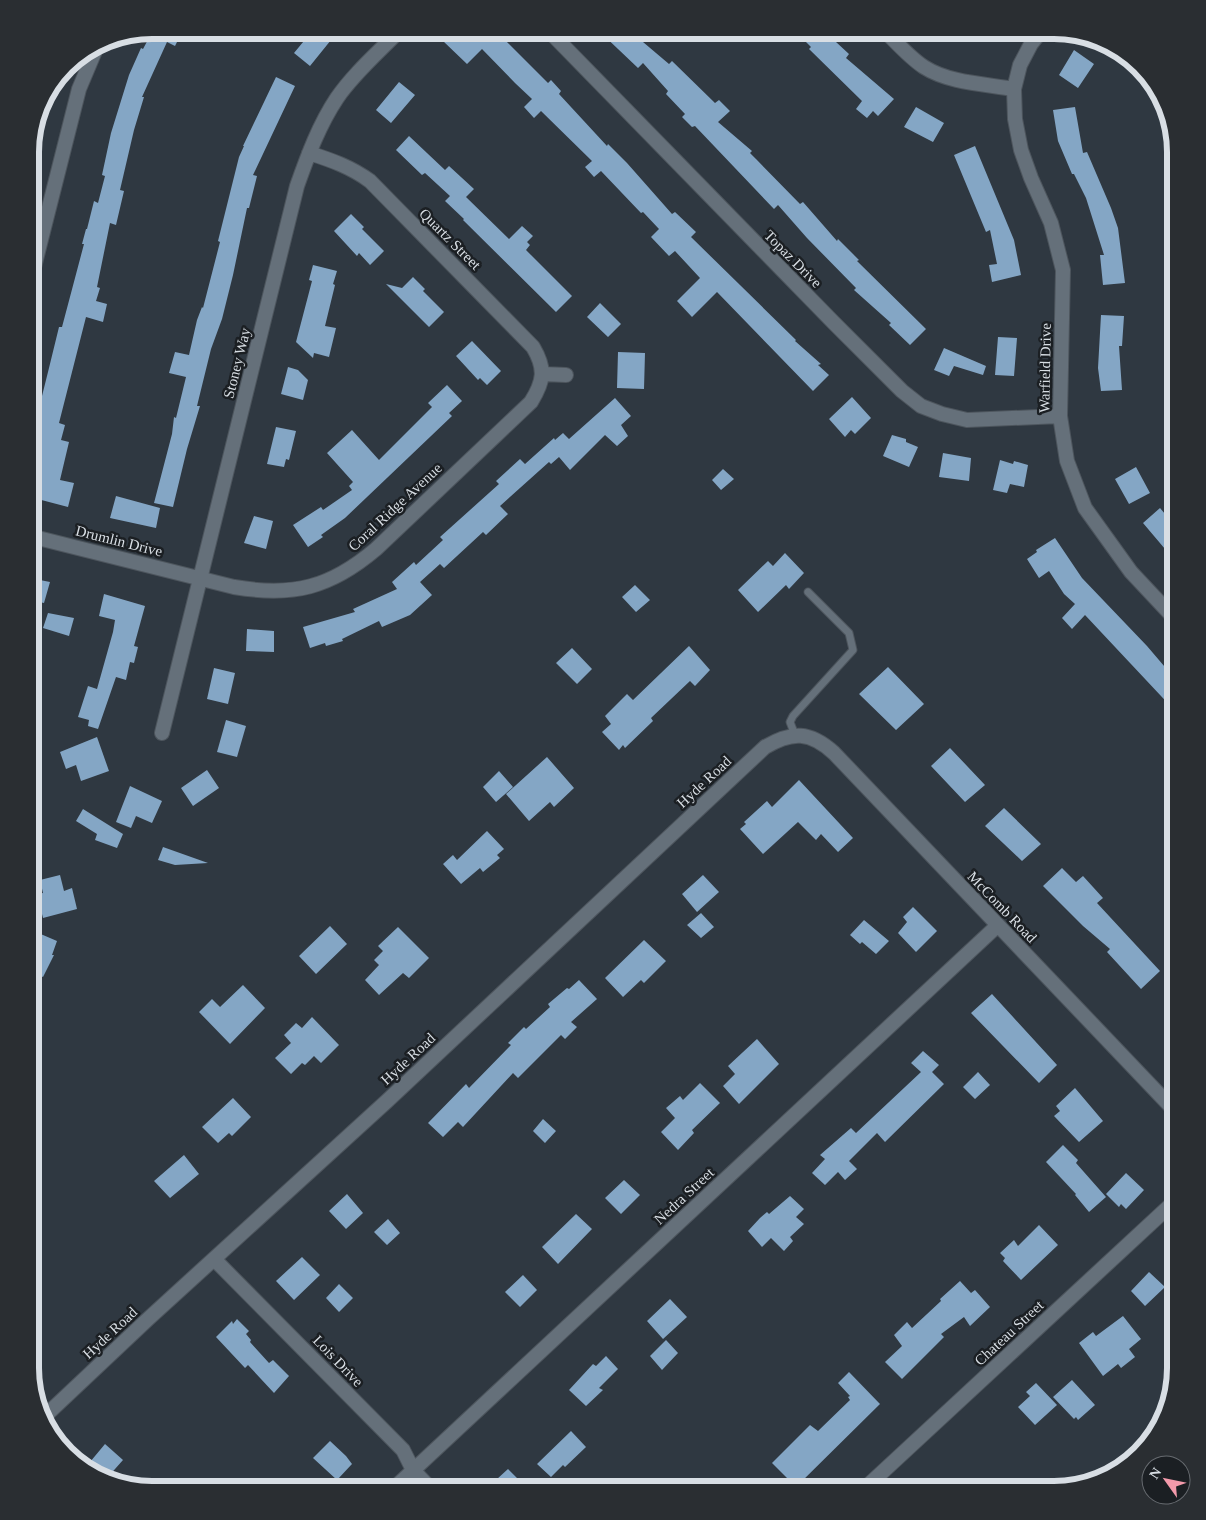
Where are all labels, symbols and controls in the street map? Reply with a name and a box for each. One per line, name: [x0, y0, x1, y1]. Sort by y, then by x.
street label: Quartz Street: [416, 205, 484, 273]
street label: Topaz Drive: [761, 227, 825, 291]
street label: Warfield Drive: [1036, 323, 1054, 413]
street label: Stoney Way: [220, 326, 254, 400]
street label: Coral Ridge Avenue: [345, 460, 445, 554]
street label: Drumlin Drive: [74, 523, 164, 560]
street label: Hyde Road: [674, 753, 735, 811]
street label: McComb Road: [964, 868, 1040, 946]
street label: Hyde Road: [378, 1030, 439, 1088]
street label: Nedra Street: [651, 1164, 718, 1228]
street label: Chateau Street: [971, 1297, 1047, 1369]
street label: Hyde Road: [80, 1304, 141, 1362]
street label: Lois Drive: [310, 1332, 366, 1390]
north arrow: [1141, 1455, 1191, 1505]
text: N: [1146, 1465, 1165, 1482]

